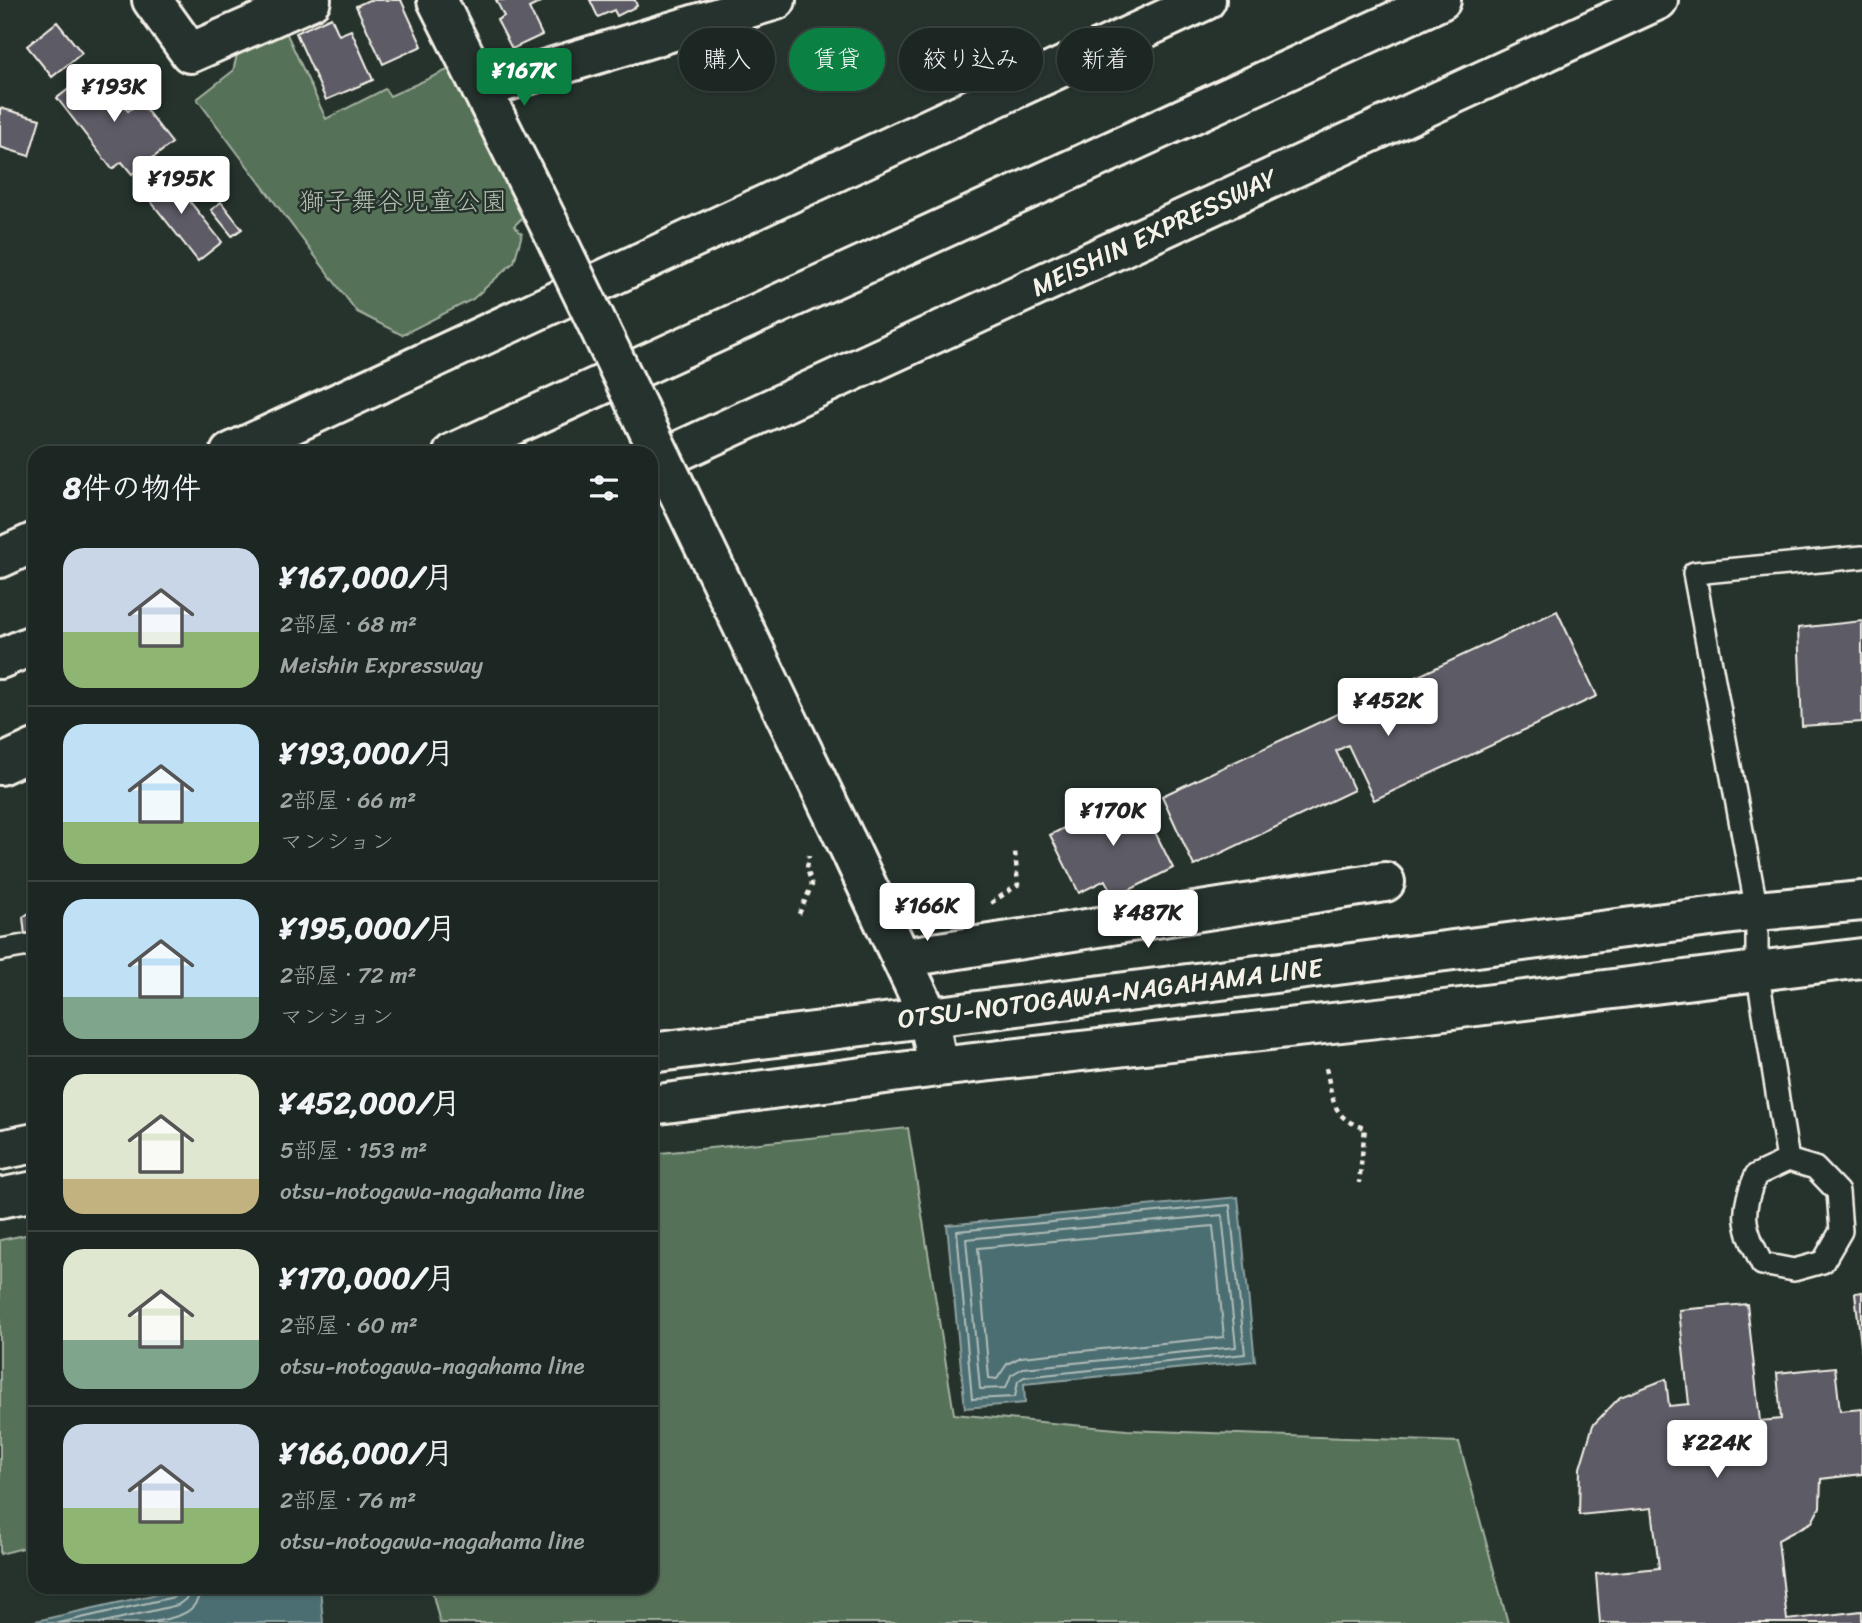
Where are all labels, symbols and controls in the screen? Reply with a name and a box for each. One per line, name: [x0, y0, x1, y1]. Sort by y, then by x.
chip: 購入: [679, 28, 775, 91]
chip: 賃貸: [789, 28, 885, 91]
chip: 絞り込み: [899, 28, 1043, 91]
chip: 新着: [1057, 28, 1153, 91]
pin: ¥167K: [475, 48, 573, 108]
text: ¥167K: [493, 50, 555, 91]
pin: ¥193K: [65, 64, 163, 124]
text: ¥193K: [82, 66, 146, 107]
street label: MEISHIN EXPRESSWAY: [1023, 154, 1286, 309]
pin: ¥195K: [132, 156, 230, 216]
text: ¥195K: [149, 158, 213, 199]
park label: 獅子舞谷児童公園: [299, 178, 507, 224]
text: 8件の物件: [63, 461, 201, 515]
icon: filters: [585, 469, 623, 507]
text: ¥167,000/月: [280, 550, 454, 604]
icon: home: [119, 576, 203, 660]
text: 2部屋 · 68 m²: [280, 604, 417, 645]
text: Meishin Expressway: [280, 645, 483, 686]
pin: ¥452K: [1339, 678, 1437, 738]
text: ¥452K: [1354, 680, 1422, 721]
text: ¥193,000/月: [280, 726, 454, 780]
icon: home: [119, 752, 203, 836]
text: 2部屋 · 66 m²: [280, 780, 416, 821]
pin: ¥170K: [1064, 788, 1162, 848]
text: ¥170K: [1081, 790, 1145, 831]
text: マンション: [280, 821, 394, 862]
pin: ¥166K: [878, 884, 976, 943]
text: ¥166K: [896, 885, 958, 926]
pin: ¥487K: [1099, 890, 1197, 950]
text: ¥487K: [1114, 892, 1182, 933]
text: ¥195,000/月: [280, 901, 456, 955]
icon: home: [119, 927, 203, 1011]
street label: OTSU-NOTOGAWA-NAGAHAMA LINE: [895, 944, 1326, 1042]
text: 2部屋 · 72 m²: [280, 955, 416, 996]
text: マンション: [280, 996, 394, 1037]
text: ¥452,000/月: [280, 1076, 461, 1130]
icon: home: [119, 1102, 203, 1186]
text: 5部屋 · 153 m²: [280, 1130, 427, 1171]
text: otsu-notogawa-nagahama line: [280, 1171, 585, 1212]
text: ¥170,000/月: [280, 1251, 455, 1305]
icon: home: [119, 1277, 203, 1361]
text: 2部屋 · 60 m²: [280, 1305, 418, 1346]
text: otsu-notogawa-nagahama line: [280, 1346, 585, 1387]
pin: ¥224K: [1668, 1420, 1766, 1480]
text: ¥224K: [1683, 1422, 1751, 1463]
text: ¥166,000/月: [280, 1426, 453, 1480]
icon: home: [119, 1452, 203, 1536]
text: 2部屋 · 76 m²: [280, 1480, 416, 1521]
text: otsu-notogawa-nagahama line: [280, 1521, 585, 1562]

